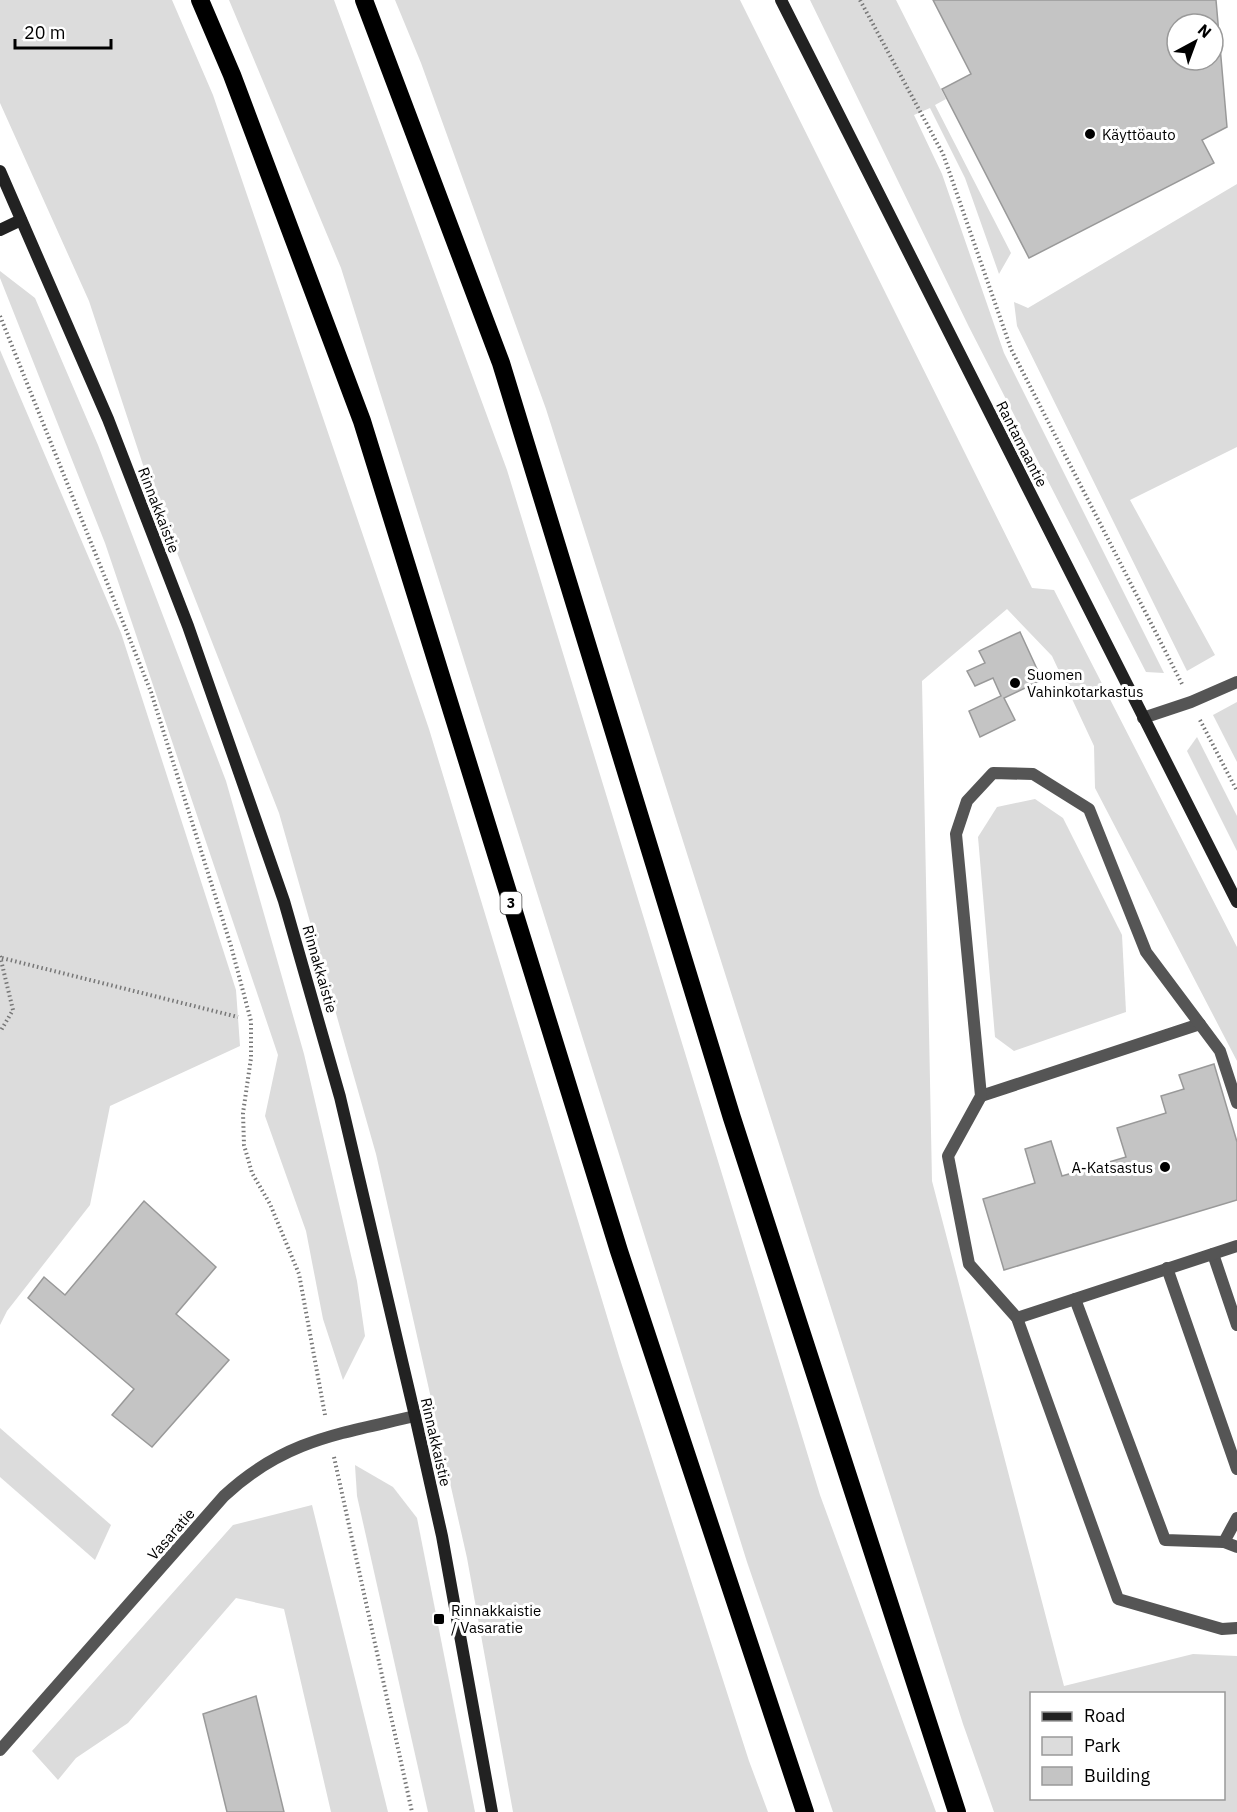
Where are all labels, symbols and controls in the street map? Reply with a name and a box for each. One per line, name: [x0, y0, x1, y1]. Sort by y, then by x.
scale bar: [15, 12, 111, 50]
north arrow: [1165, 12, 1225, 72]
text: N: [1194, 19, 1216, 42]
text: 20 m: [24, 21, 66, 44]
place label: Käyttöauto: [1102, 125, 1176, 144]
marker: Käyttöauto: [1083, 127, 1097, 141]
street label: Rantamaantie: [992, 398, 1052, 490]
street label: Rinnakkaistie: [134, 464, 184, 556]
place label: Suomen Vahinkotarkastus: [1027, 665, 1143, 701]
marker: Suomen Vahinkotarkastus: [1008, 676, 1022, 690]
road number: 3: [500, 892, 522, 914]
street label: Rinnakkaistie: [298, 923, 342, 1015]
place label: A-Katsastus: [1072, 1158, 1153, 1177]
marker: A-Katsastus: [1158, 1160, 1172, 1174]
street label: Rinnakkaistie: [417, 1396, 455, 1488]
street label: Vasaratie: [143, 1504, 199, 1564]
place label: Rinnakkaistie / Vasaratie: [451, 1601, 541, 1637]
marker: Rinnakkaistie / Vasaratie: [432, 1612, 446, 1626]
legend: [1030, 1692, 1225, 1800]
text: Road: [1084, 1704, 1125, 1727]
text: Park: [1084, 1734, 1121, 1757]
text: Building: [1084, 1764, 1151, 1787]

